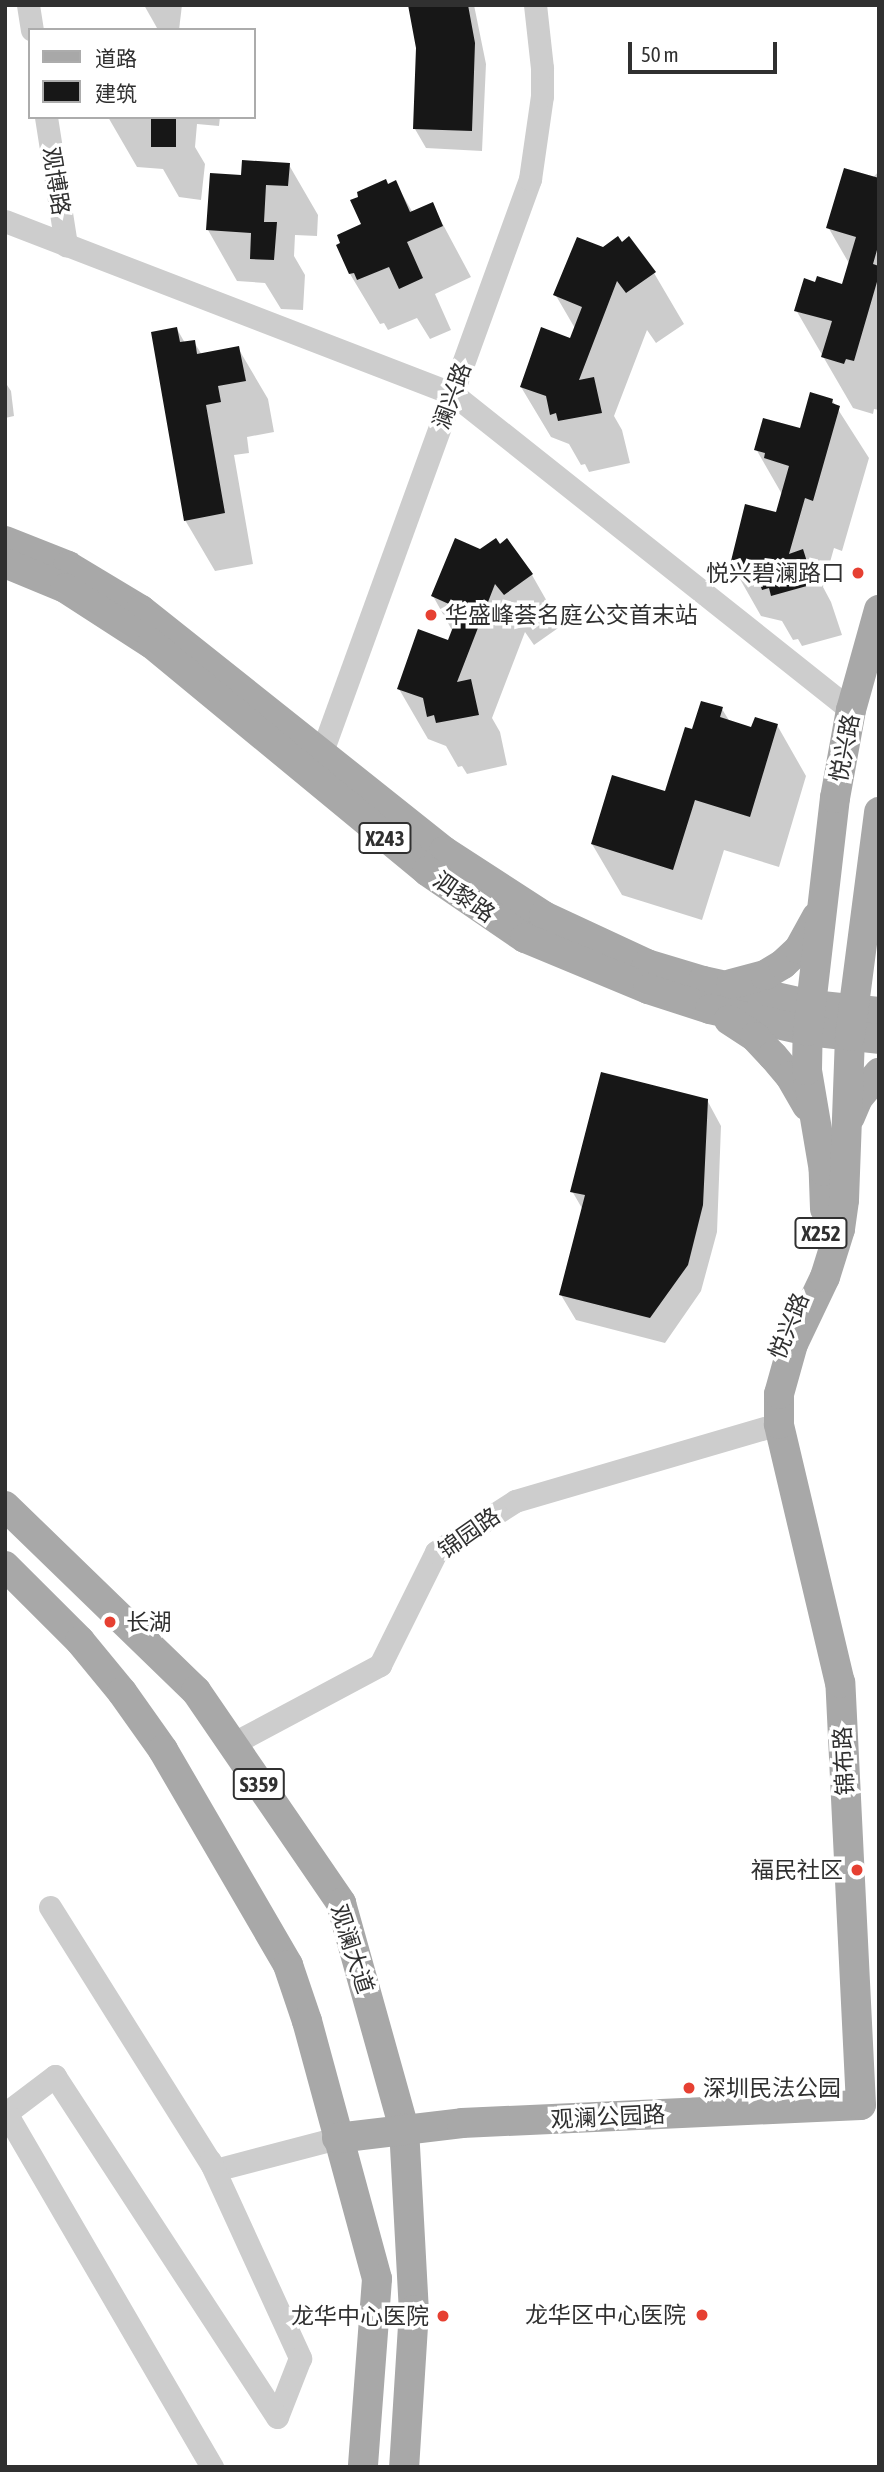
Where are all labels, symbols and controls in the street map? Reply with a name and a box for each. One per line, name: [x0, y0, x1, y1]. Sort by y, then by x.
legend: [28, 28, 256, 119]
scale bar: [632, 28, 781, 72]
text: 50 m: [641, 42, 679, 66]
text: 道路: [95, 46, 137, 70]
text: 建筑: [95, 81, 137, 105]
street label: 观博路: [37, 145, 75, 217]
street label: 澜兴路: [427, 359, 477, 433]
place label: 悦兴碧澜路口: [706, 559, 844, 587]
marker: 悦兴碧澜路口: [850, 565, 866, 581]
place label: 华盛峰荟名庭公交首末站: [445, 601, 698, 629]
marker: 华盛峰荟名庭公交首末站: [423, 607, 439, 623]
street label: 悦兴路: [825, 712, 865, 784]
road number: X243: [357, 820, 413, 856]
street label: 泗黎路: [428, 866, 500, 928]
road number: X252: [793, 1216, 849, 1250]
street label: 悦兴路: [763, 1289, 815, 1363]
street label: 锦园路: [433, 1502, 505, 1564]
place label: 长湖: [126, 1608, 172, 1636]
marker: 长湖: [100, 1612, 120, 1632]
street label: 锦布路: [828, 1726, 860, 1796]
road number: S359: [233, 1766, 285, 1802]
place label: 福民社区: [751, 1856, 843, 1884]
marker: 福民社区: [849, 1862, 865, 1878]
street label: 观澜大道: [325, 1901, 379, 1997]
place label: 深圳民法公园: [703, 2074, 841, 2102]
marker: 深圳民法公园: [681, 2080, 697, 2096]
street label: 观澜公园路: [550, 2100, 666, 2134]
place label: 龙华区中心医院: [525, 2301, 686, 2329]
place label: 龙华中心医院: [291, 2302, 429, 2330]
marker: 龙华区中心医院: [692, 2305, 712, 2325]
marker: 龙华中心医院: [435, 2308, 451, 2324]

